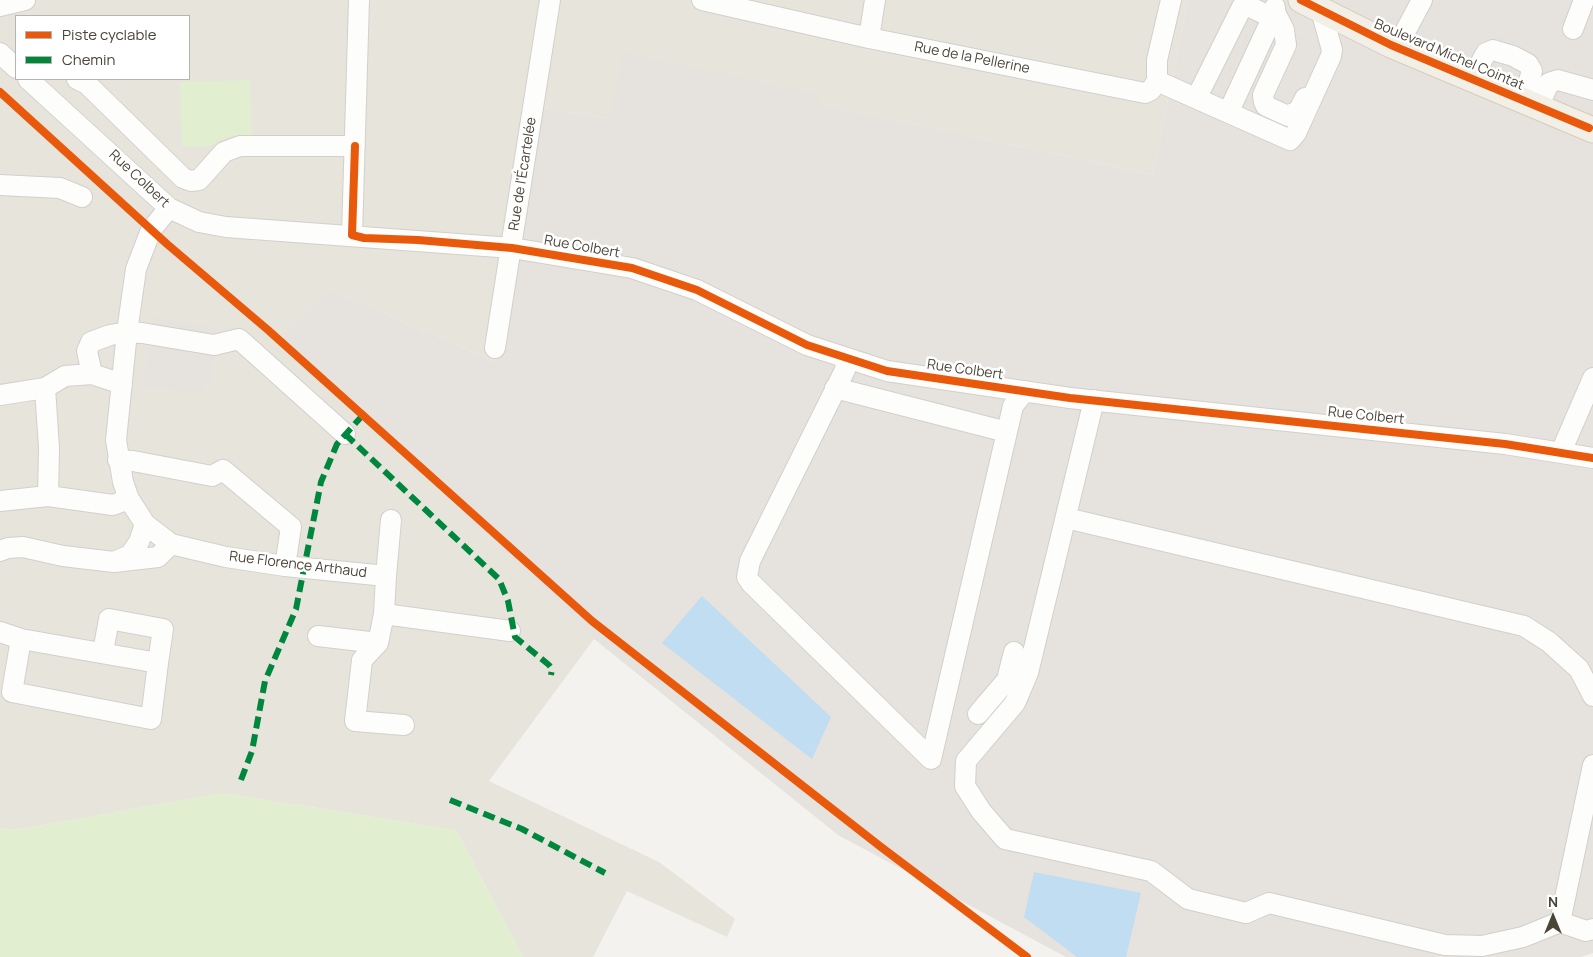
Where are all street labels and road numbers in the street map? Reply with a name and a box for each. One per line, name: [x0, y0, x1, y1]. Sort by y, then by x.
street label: Boulevard Michel Cointat: [1372, 16, 1526, 94]
street label: Rue de la Pellerine: [913, 39, 1031, 77]
street label: Rue de l'Écartelée: [506, 116, 540, 232]
street label: Rue Colbert: [105, 147, 173, 211]
street label: Rue Colbert: [543, 232, 621, 262]
street label: Rue Colbert: [926, 356, 1004, 384]
street label: Rue Colbert: [1327, 404, 1405, 428]
street label: Rue Florence Arthaud: [228, 548, 368, 582]

